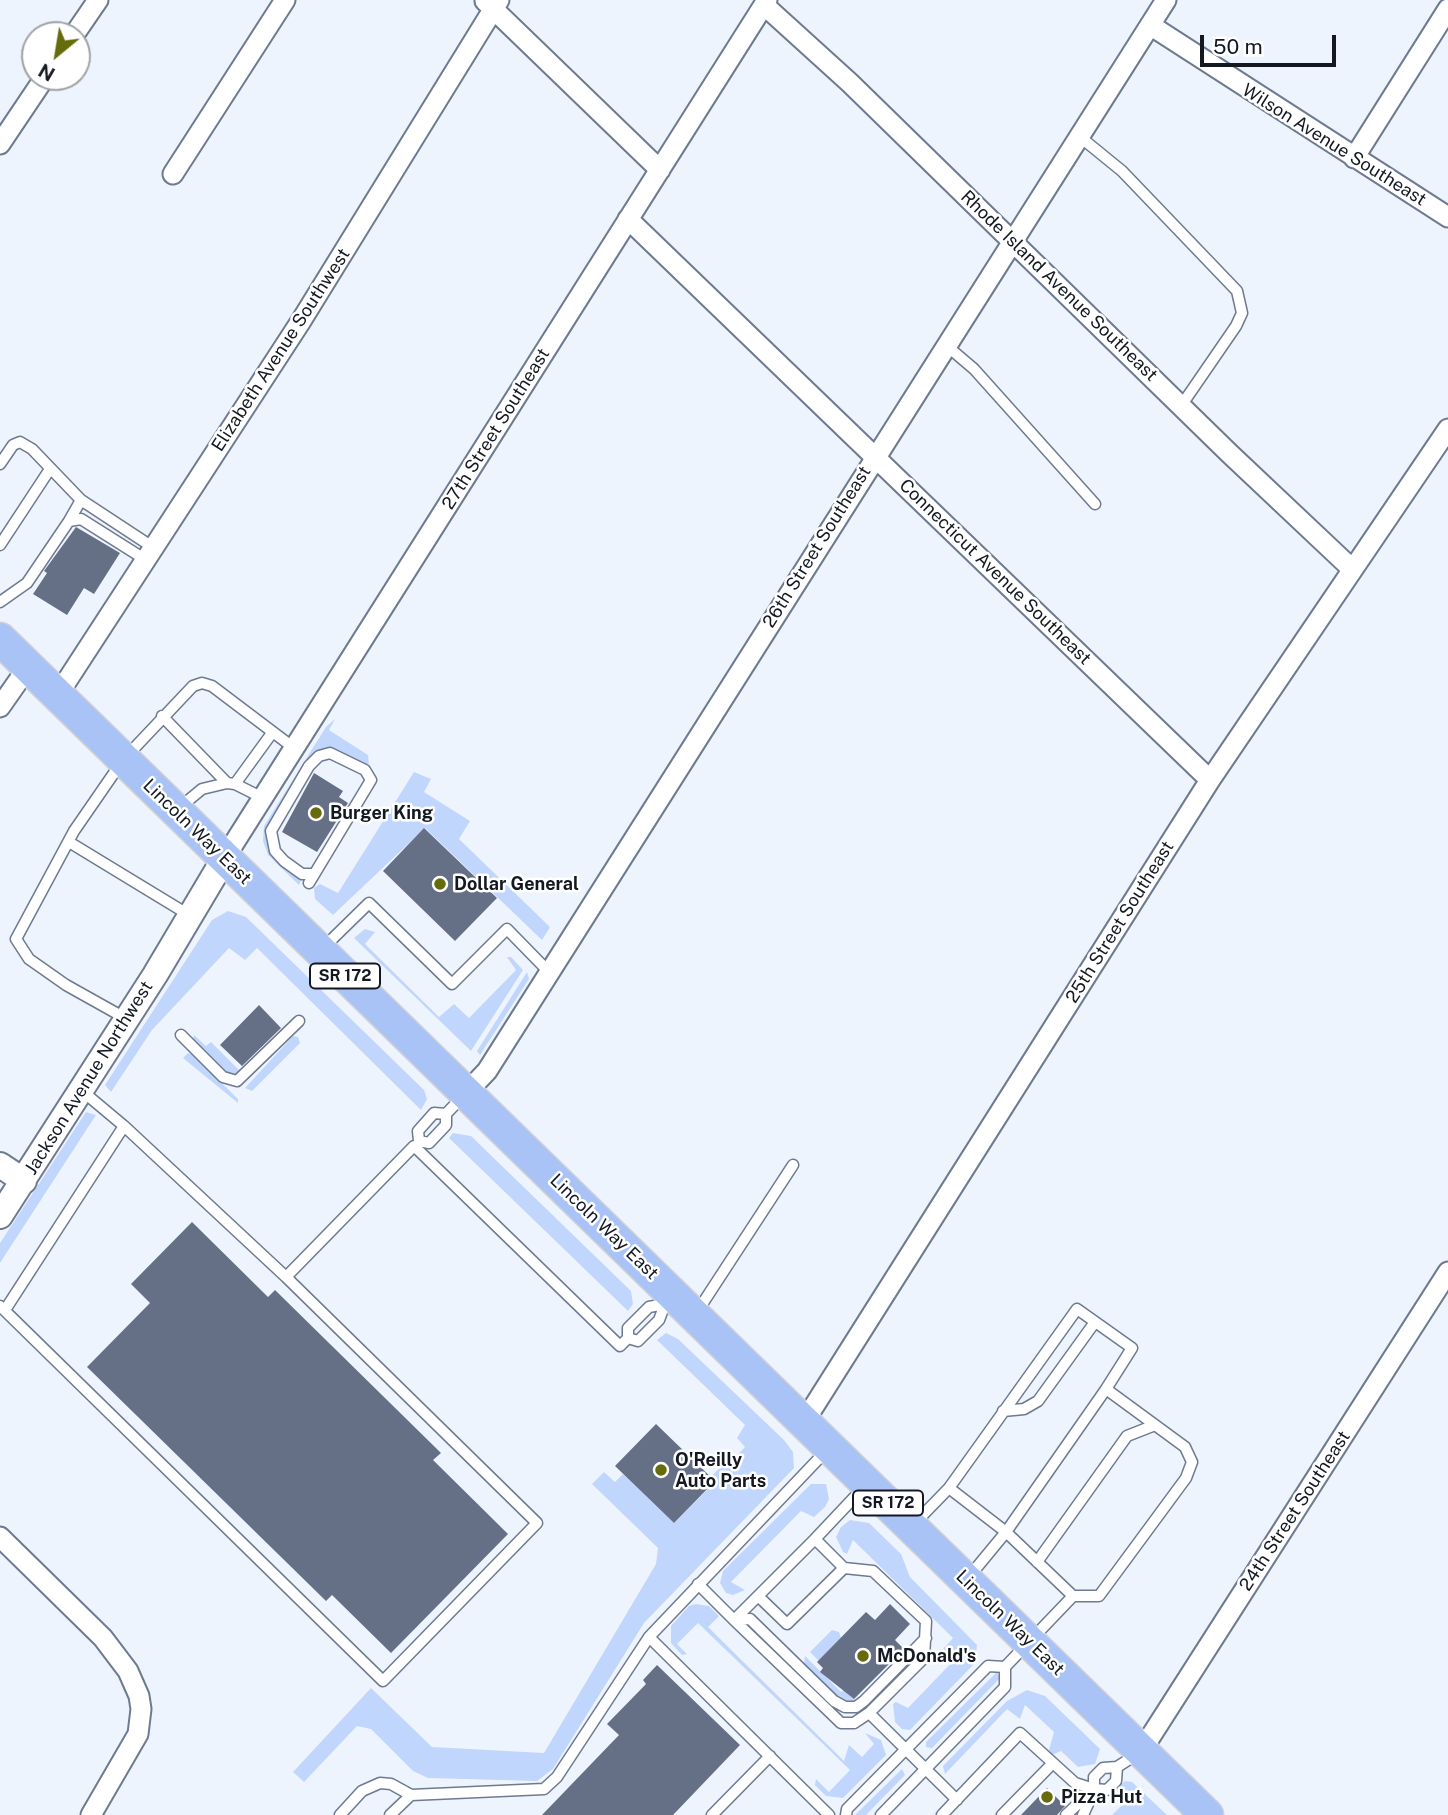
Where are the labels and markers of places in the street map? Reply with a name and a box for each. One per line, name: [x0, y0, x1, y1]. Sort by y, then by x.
place label: Burger King: [330, 802, 433, 824]
marker: Burger King: [308, 805, 324, 821]
place label: Dollar General: [454, 873, 579, 895]
marker: Dollar General: [432, 876, 448, 892]
place label: O'Reilly Auto Parts: [675, 1449, 766, 1492]
marker: O'Reilly Auto Parts: [653, 1462, 669, 1478]
place label: McDonald's: [877, 1645, 976, 1667]
marker: McDonald's: [855, 1648, 871, 1664]
place label: Pizza Hut: [1061, 1786, 1142, 1808]
marker: Pizza Hut: [1039, 1789, 1055, 1805]

